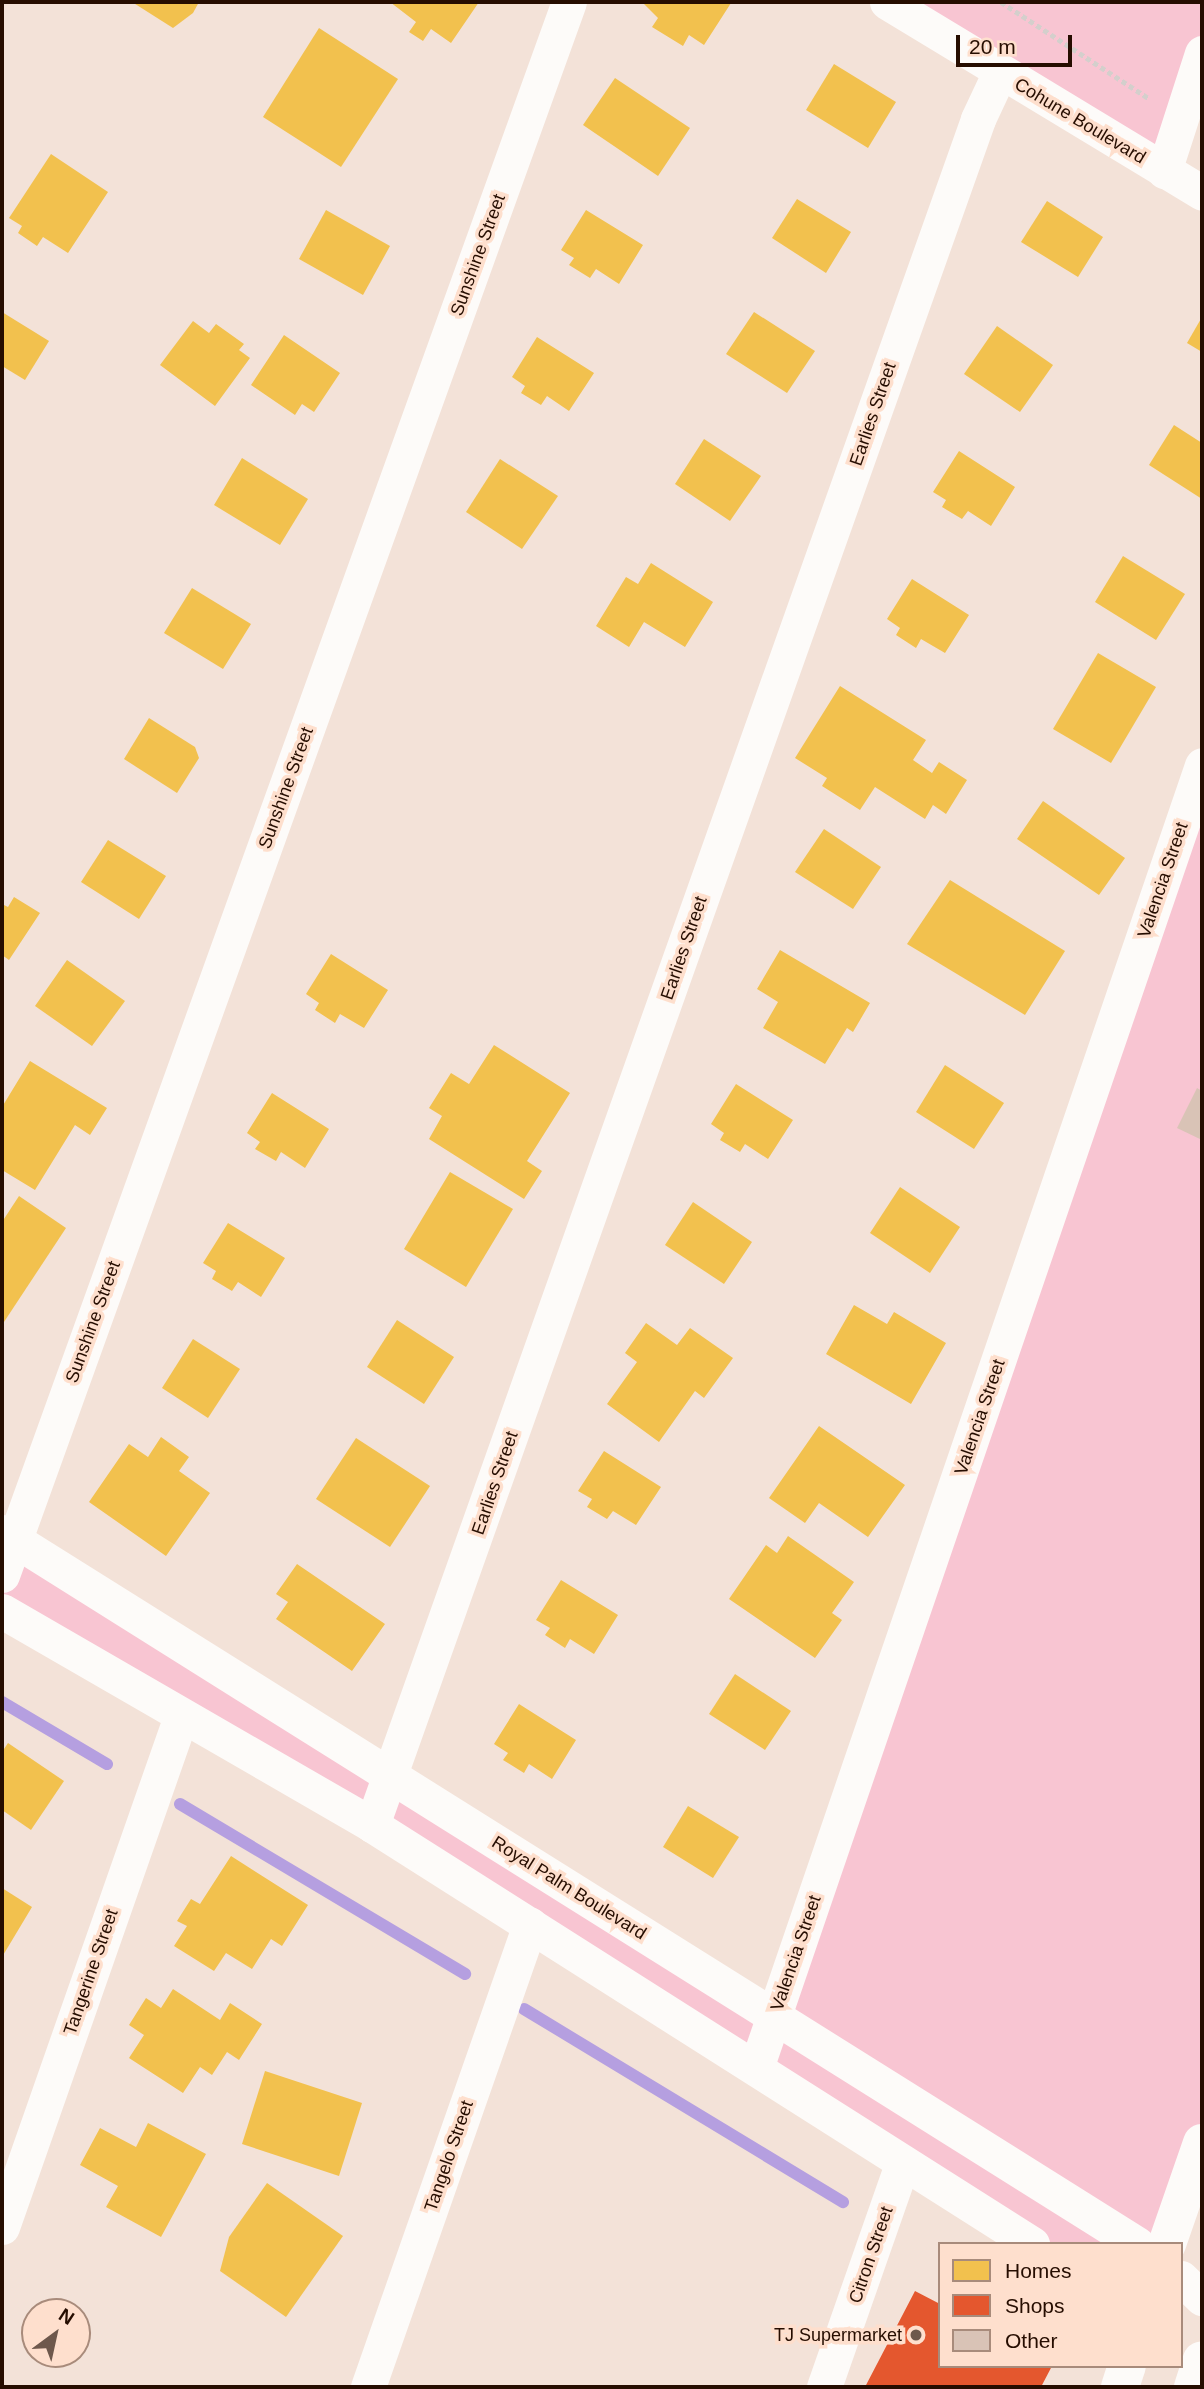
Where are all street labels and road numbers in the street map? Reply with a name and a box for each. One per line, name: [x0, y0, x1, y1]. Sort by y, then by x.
street label: Cohune Boulevard: [1011, 73, 1149, 169]
street label: Sunshine Street: [446, 191, 510, 319]
street label: Earlies Street: [845, 359, 901, 469]
street label: Sunshine Street: [254, 724, 318, 852]
street label: Valencia Street: [1133, 819, 1193, 941]
street label: Earlies Street: [656, 893, 712, 1003]
street label: Sunshine Street: [61, 1258, 125, 1386]
street label: Valencia Street: [950, 1356, 1010, 1478]
street label: Earlies Street: [467, 1428, 523, 1538]
street label: Royal Palm Boulevard: [488, 1832, 650, 1944]
street label: Valencia Street: [766, 1892, 826, 2014]
street label: Tangerine Street: [59, 1906, 123, 2038]
street label: Tangelo Street: [420, 2098, 478, 2214]
street label: Citron Street: [844, 2204, 898, 2306]

